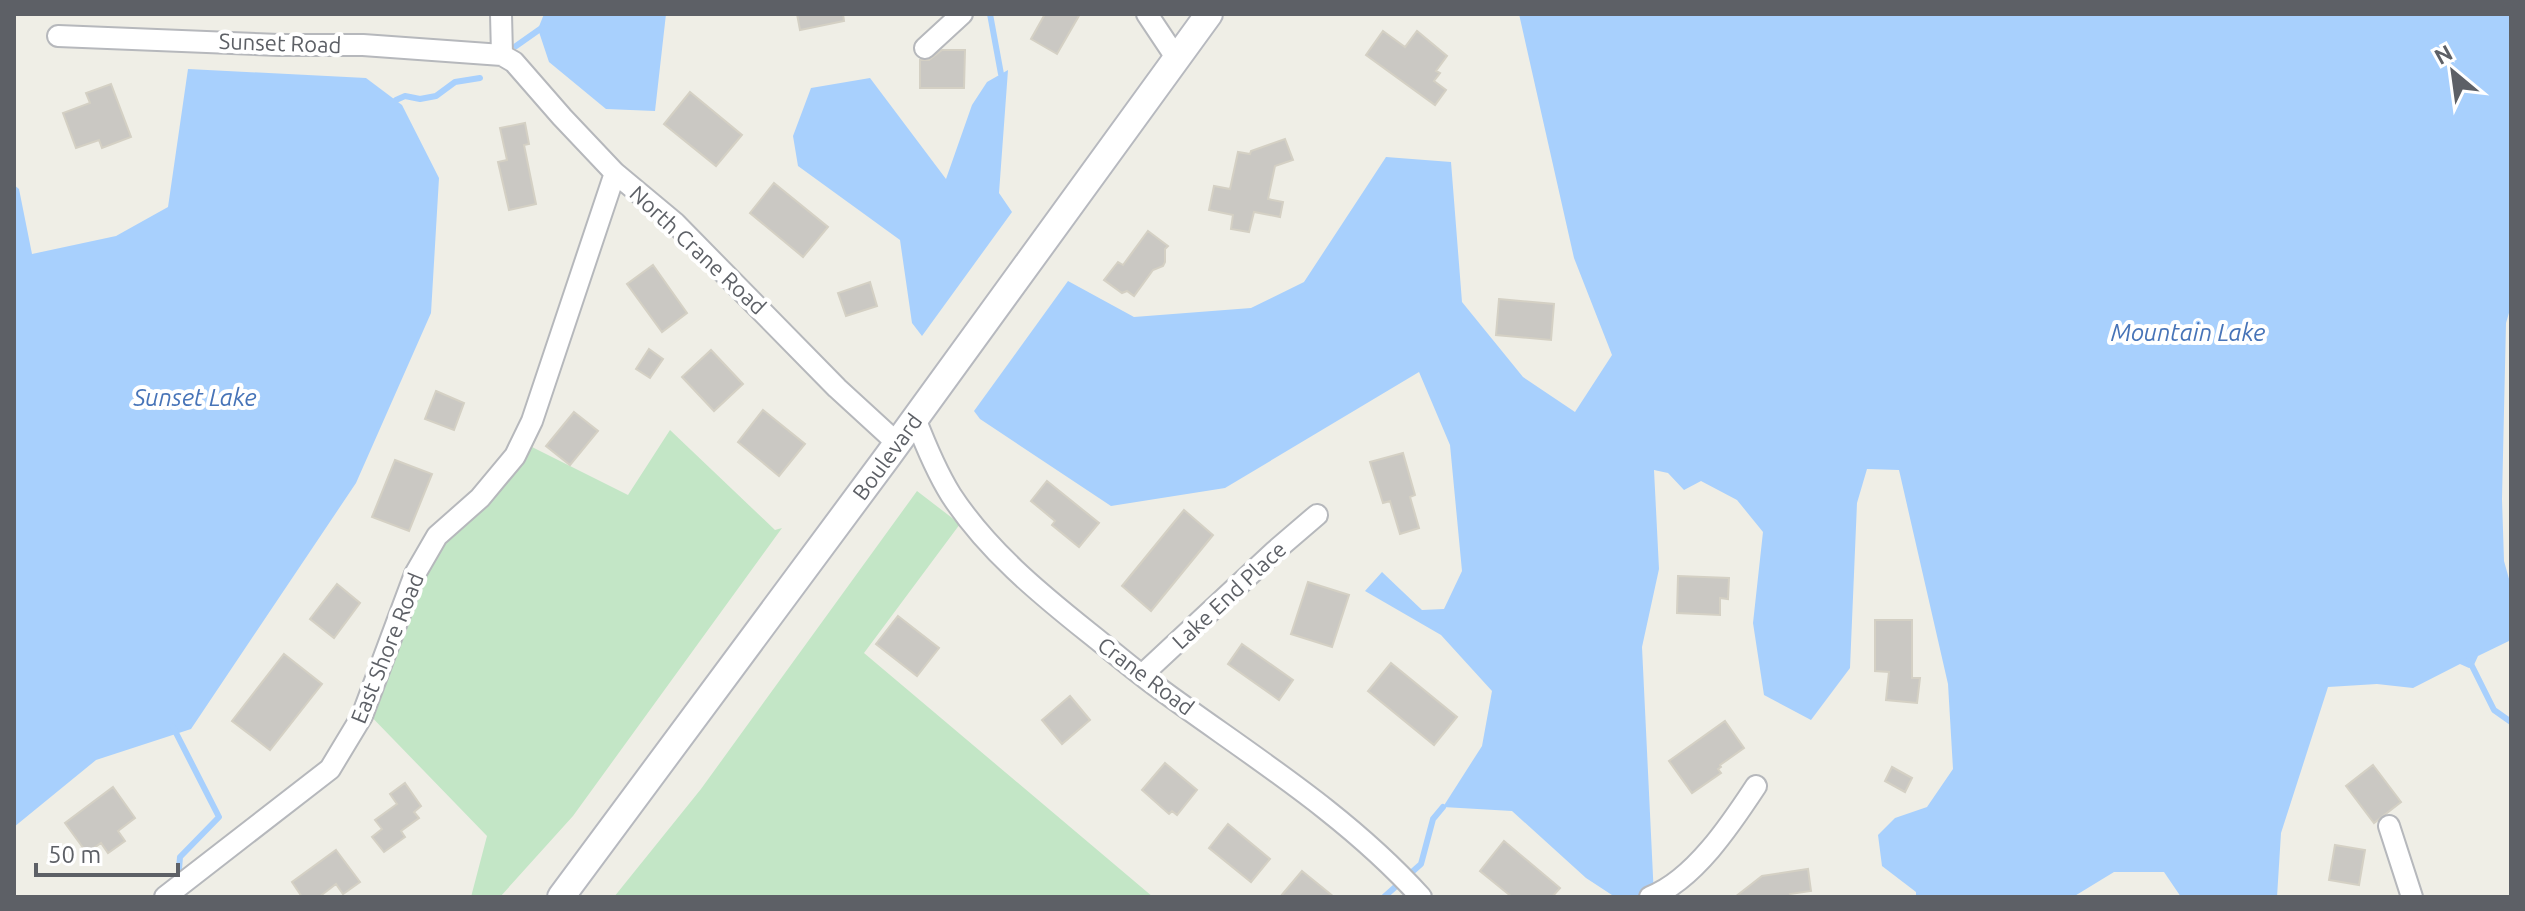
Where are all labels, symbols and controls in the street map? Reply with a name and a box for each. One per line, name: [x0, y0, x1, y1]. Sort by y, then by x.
street label: Sunset Road: [218, 28, 342, 57]
north arrow: [2413, 32, 2493, 112]
text: N: [2430, 39, 2456, 69]
street label: North Crane Road: [625, 180, 771, 319]
water label: Mountain Lake: [2111, 319, 2265, 346]
water label: Sunset Lake: [132, 384, 257, 411]
street label: Boulevard: [847, 408, 927, 504]
street label: Lake End Place: [1167, 536, 1291, 654]
street label: East Shore Road: [345, 569, 428, 727]
street label: Crane Road: [1093, 631, 1199, 720]
scale bar: [36, 827, 178, 877]
text: 50 m: [48, 841, 101, 868]

